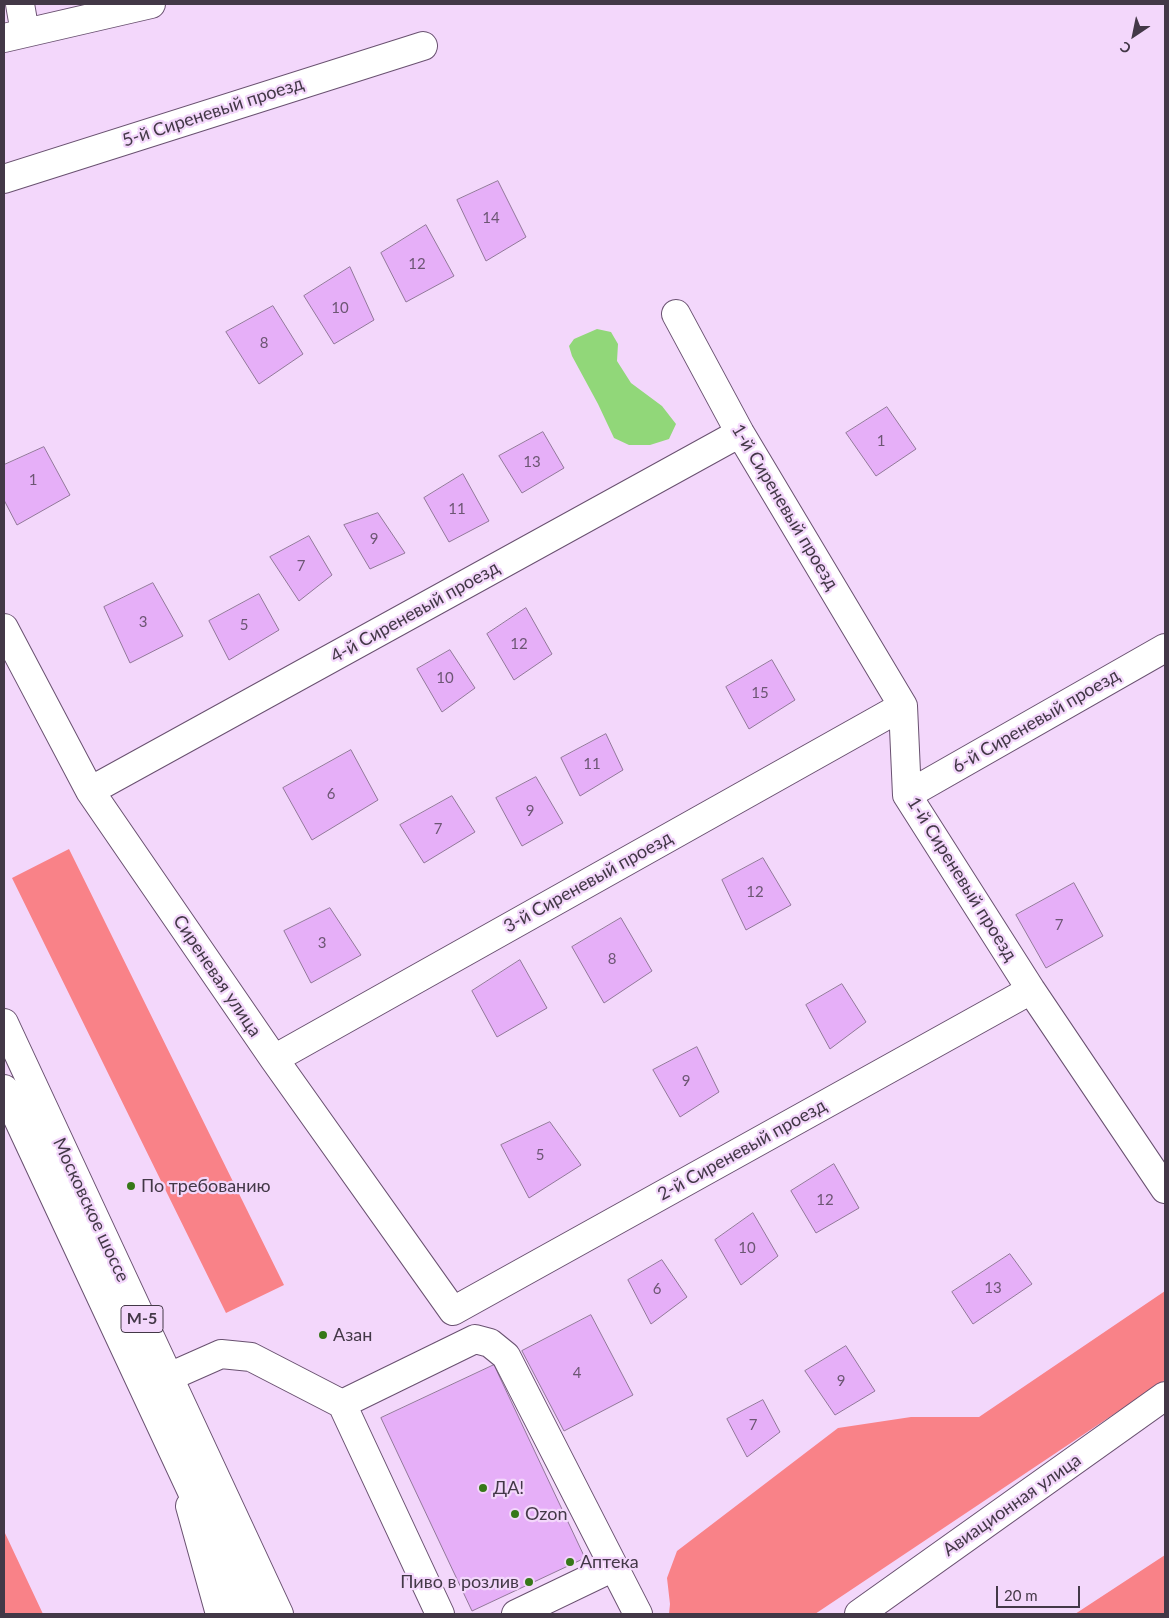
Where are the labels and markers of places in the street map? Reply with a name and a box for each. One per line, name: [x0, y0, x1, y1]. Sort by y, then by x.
place label: По требованию: [141, 1175, 271, 1197]
marker: По требованию: [125, 1180, 137, 1192]
place label: Азан: [333, 1324, 372, 1346]
marker: Азан: [317, 1329, 329, 1341]
place label: ДА!: [493, 1477, 524, 1499]
marker: ДА!: [477, 1482, 489, 1494]
place label: Ozon: [525, 1503, 567, 1525]
marker: Ozon: [509, 1508, 521, 1520]
place label: Аптека: [580, 1551, 639, 1573]
marker: Аптека: [564, 1556, 576, 1568]
place label: Пиво в розлив: [400, 1571, 519, 1593]
marker: Пиво в розлив: [523, 1576, 535, 1588]

